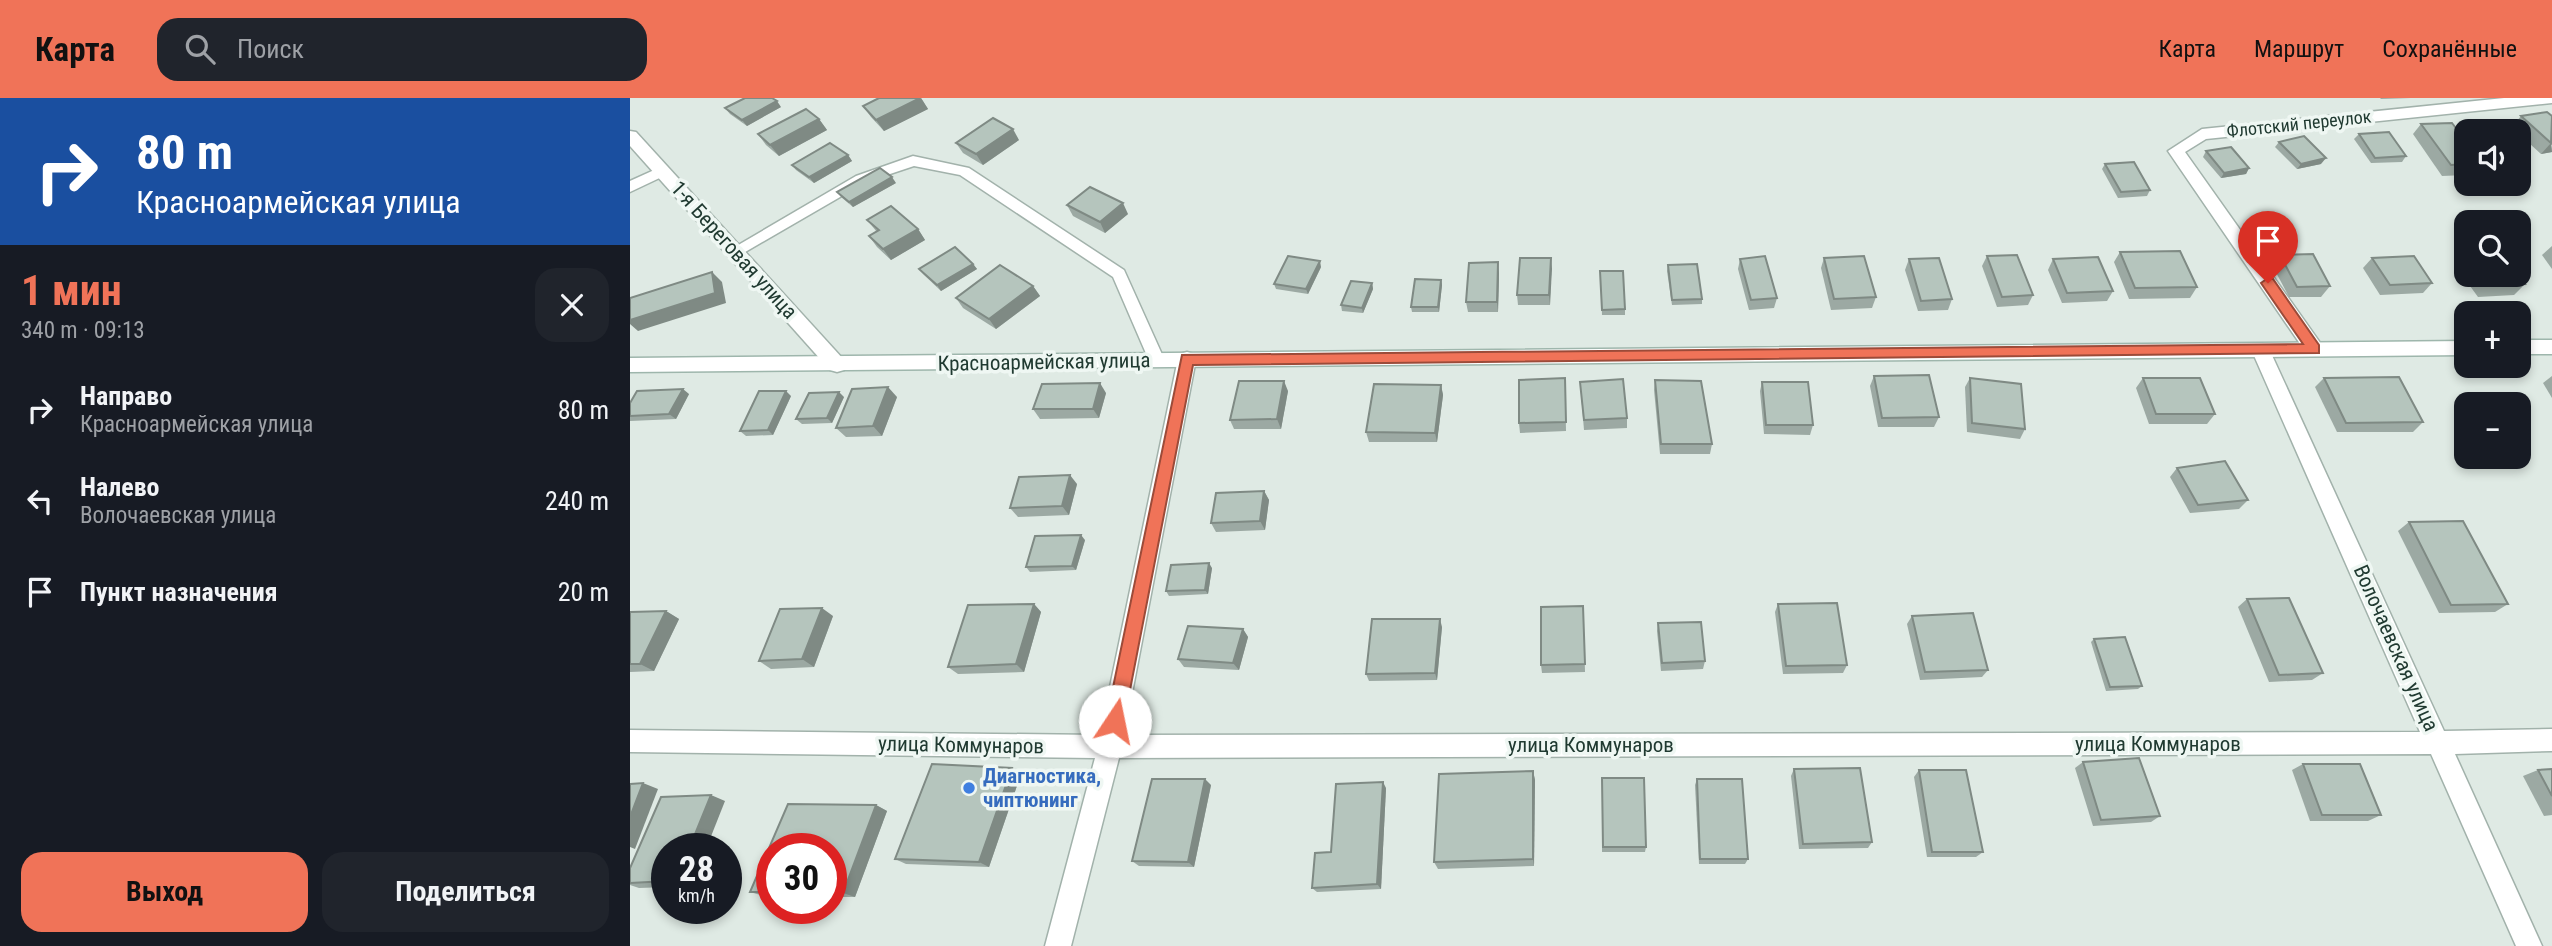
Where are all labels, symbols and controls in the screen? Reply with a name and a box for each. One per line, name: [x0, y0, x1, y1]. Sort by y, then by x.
search box: [157, 18, 647, 81]
text: Карта: [35, 30, 115, 69]
icon: search: [181, 30, 219, 68]
text: Поиск: [237, 34, 304, 64]
text: Карта: [2159, 35, 2216, 63]
text: Маршрут: [2254, 35, 2344, 63]
text: Сохранённые: [2382, 35, 2517, 63]
street label: Флотский переулок: [2226, 105, 2373, 142]
map controls: [2454, 119, 2531, 469]
button: sound: [2454, 119, 2531, 196]
text: 80 m: [136, 124, 233, 181]
icon: right: [21, 126, 112, 217]
street label: 1-я Береговая улица: [666, 176, 802, 324]
text: Красноармейская улица: [136, 183, 461, 221]
button: search: [2454, 210, 2531, 287]
pin: [2238, 211, 2298, 283]
icon: arrive: [2249, 222, 2287, 260]
text: 1 мин: [21, 266, 122, 315]
button: close: [535, 268, 609, 342]
button: +: [2454, 301, 2531, 378]
text: 340 m · 09:13: [21, 317, 145, 344]
street label: Красноармейская улица: [937, 348, 1151, 376]
text: Направо: [80, 381, 172, 411]
icon: right: [21, 391, 59, 429]
button: −: [2454, 392, 2531, 469]
text: 80 m: [558, 395, 609, 425]
text: Красноармейская улица: [80, 411, 313, 438]
text: Налево: [80, 472, 160, 502]
icon: left: [21, 482, 59, 520]
text: 240 m: [545, 486, 609, 516]
text: Волочаевская улица: [80, 502, 276, 529]
street label: Волочаевская улица: [2349, 561, 2443, 735]
icon: arrive: [21, 573, 59, 611]
text: Пункт назначения: [80, 577, 278, 607]
text: 20 m: [558, 577, 609, 607]
position arrow: [1078, 684, 1152, 758]
street label: улица Коммунаров: [878, 732, 1044, 758]
street label: улица Коммунаров: [2075, 732, 2241, 756]
street label: улица Коммунаров: [1508, 733, 1674, 757]
place label: Диагностика, чиптюнинг: [983, 764, 1101, 812]
marker: Диагностика, чиптюнинг: [961, 780, 977, 796]
speed limit sign: 30: [756, 833, 847, 924]
text: 28: [679, 849, 714, 890]
button: Выход: [21, 852, 308, 932]
button: Поделиться: [322, 852, 609, 932]
text: km/h: [678, 885, 715, 906]

